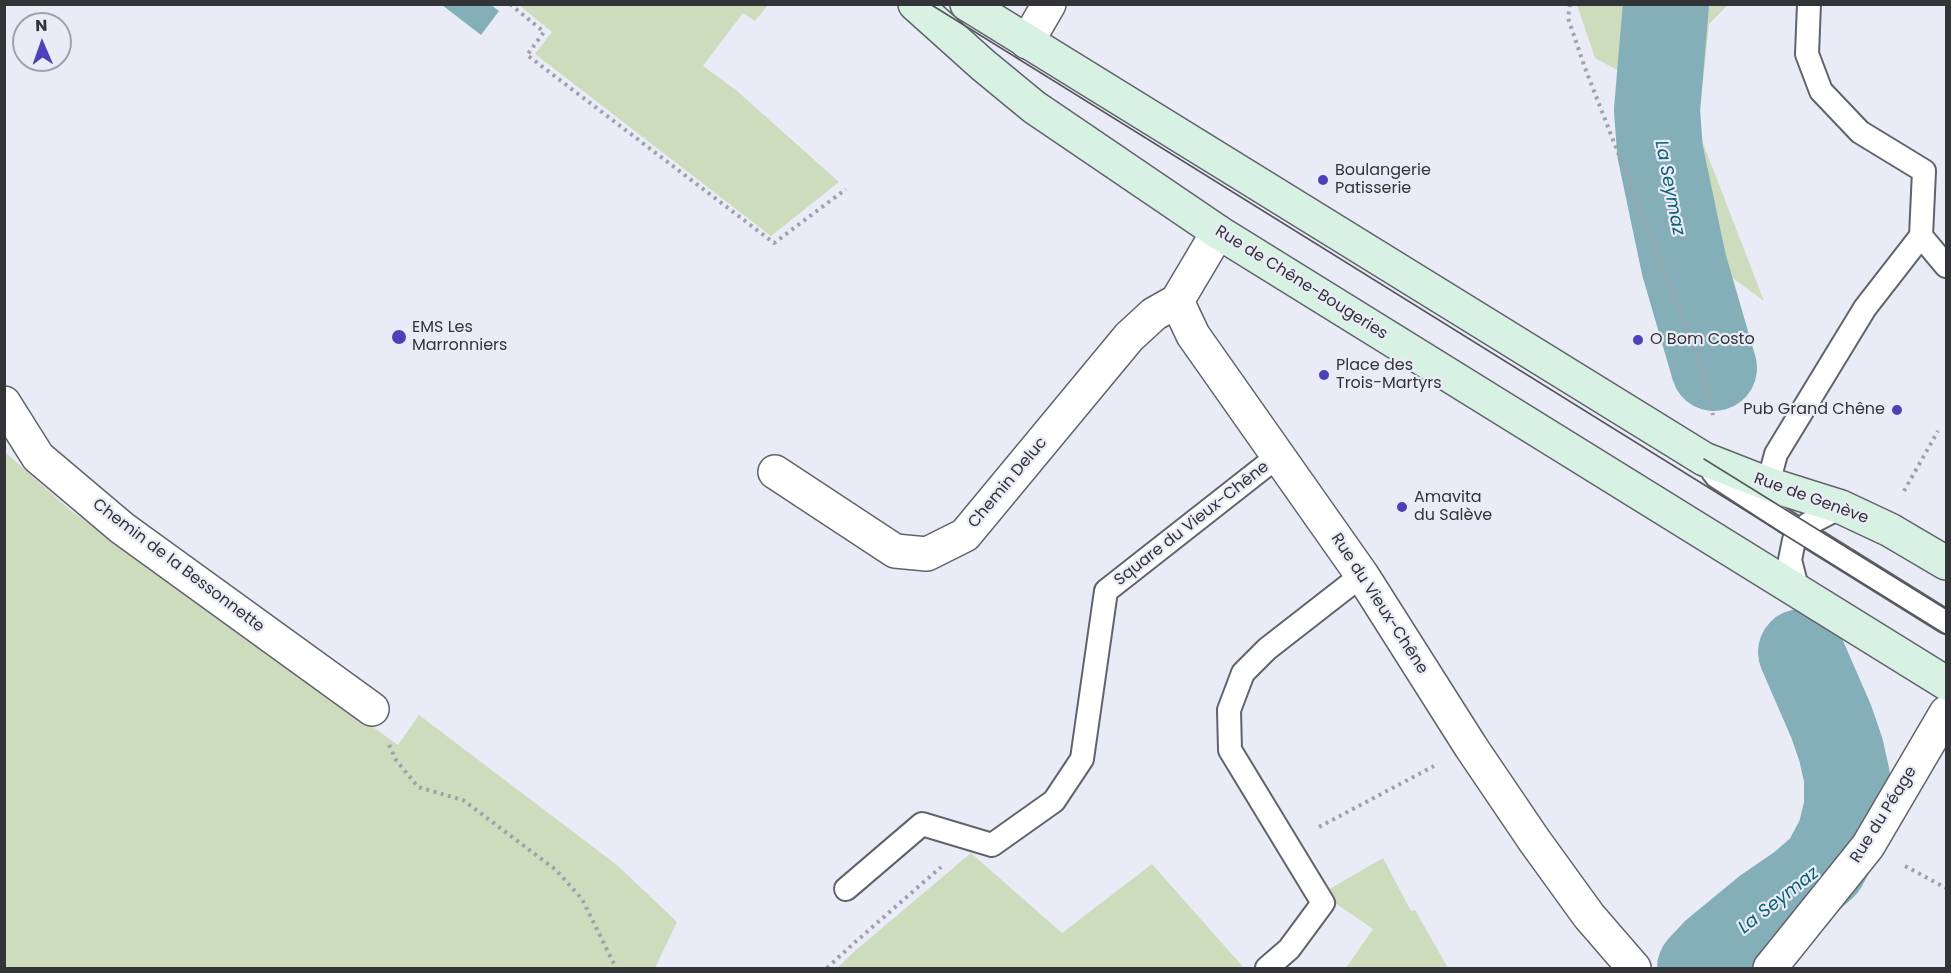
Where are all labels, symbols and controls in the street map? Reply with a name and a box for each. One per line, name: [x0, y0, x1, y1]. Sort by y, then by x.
north arrow: [12, 12, 72, 72]
text: N: [35, 14, 48, 37]
water label: La Seymaz: [1649, 139, 1689, 237]
place label: Boulangerie Patisserie: [1335, 161, 1431, 199]
marker: Boulangerie Patisserie: [1316, 173, 1330, 187]
street label: Rue de Chêne-Bougeries: [1211, 222, 1391, 344]
place label: EMS Les Marronniers: [412, 318, 507, 356]
marker: EMS Les Marronniers: [390, 328, 408, 346]
place label: O Bom Costo: [1650, 330, 1755, 350]
marker: O Bom Costo: [1631, 333, 1645, 347]
place label: Place des Trois-Martyrs: [1336, 356, 1442, 394]
marker: Place des Trois-Martyrs: [1317, 368, 1331, 382]
place label: Pub Grand Chêne: [1743, 400, 1885, 420]
marker: Pub Grand Chêne: [1890, 403, 1904, 417]
street label: Chemin Deluc: [964, 434, 1052, 532]
street label: Square du Vieux-Chêne: [1111, 458, 1273, 590]
street label: Rue de Genève: [1751, 469, 1871, 529]
place label: Amavita du Salève: [1414, 488, 1492, 526]
street label: Chemin de la Bessonnette: [88, 495, 268, 637]
marker: Amavita du Salève: [1395, 500, 1409, 514]
street label: Rue du Vieux-Chêne: [1326, 530, 1432, 678]
street label: Rue du Péage: [1847, 763, 1921, 867]
water label: La Seymaz: [1735, 863, 1823, 939]

